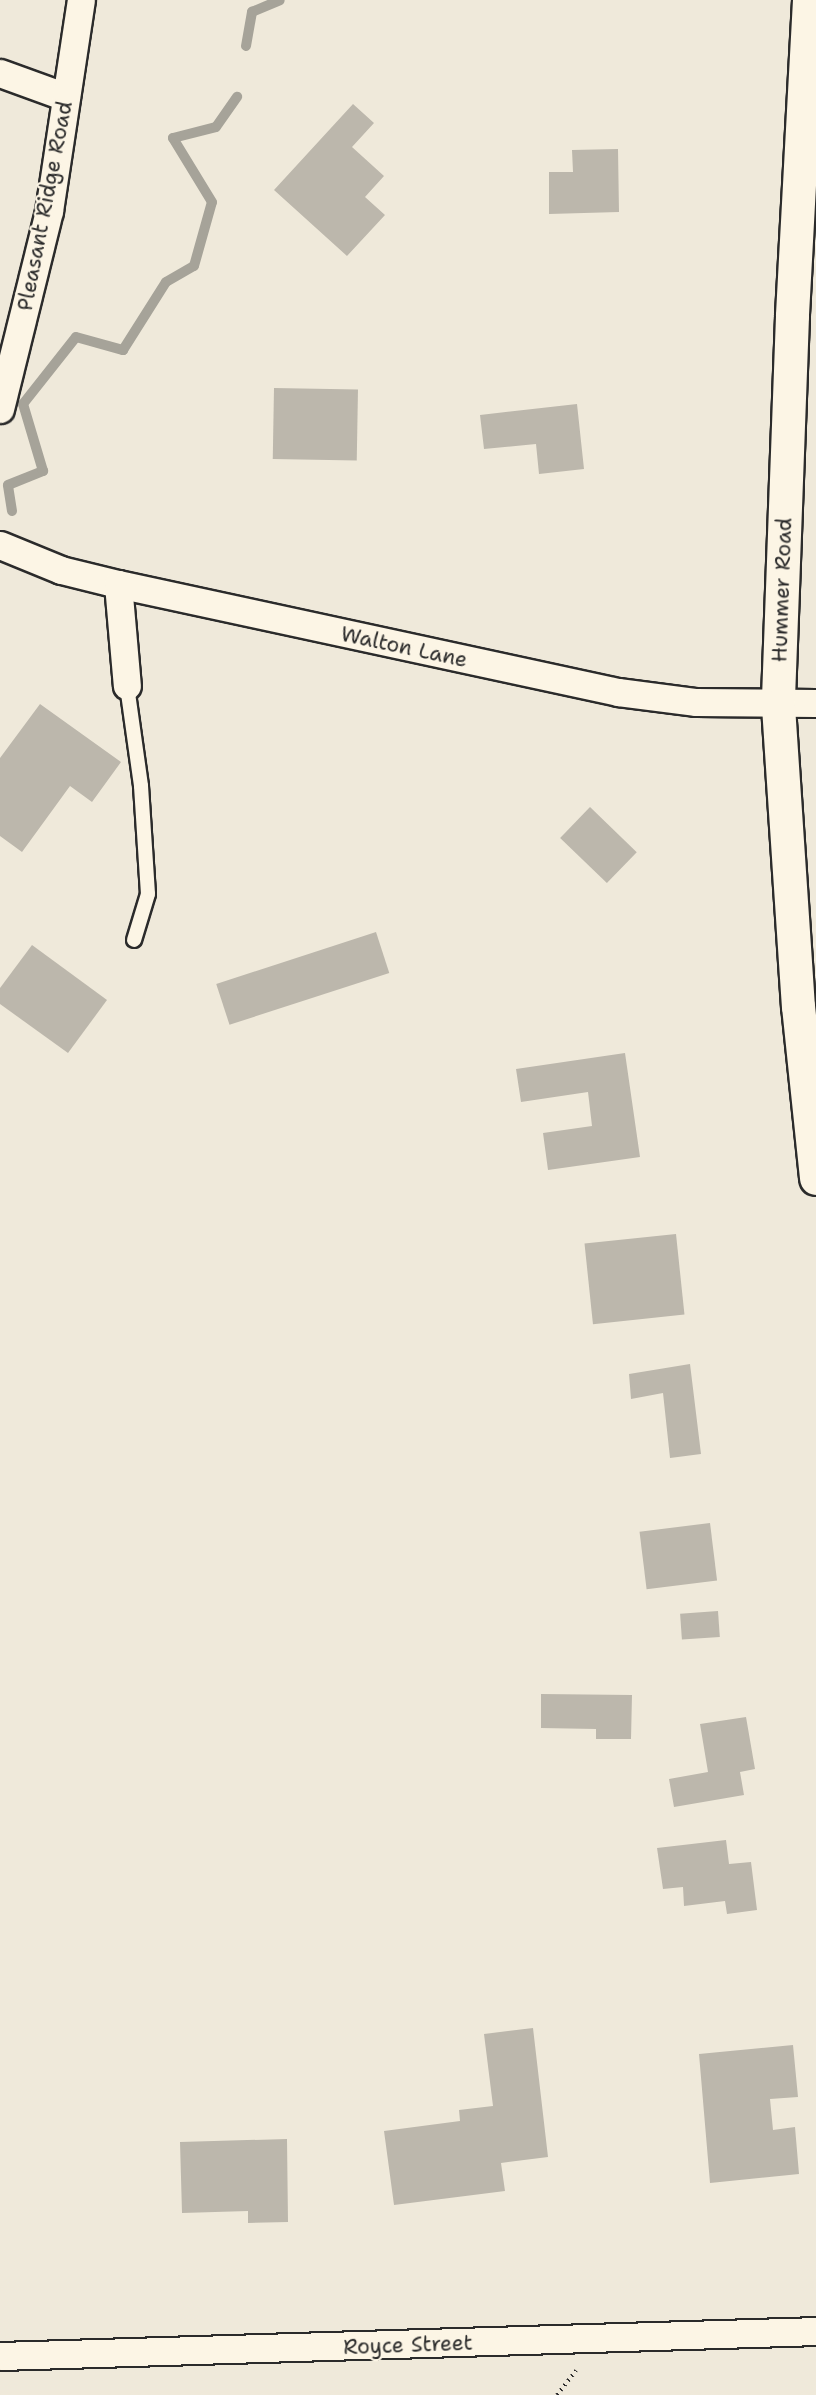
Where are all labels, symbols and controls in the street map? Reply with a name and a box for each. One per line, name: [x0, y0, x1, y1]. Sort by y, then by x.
street label: Pleasant Ridge Road: [12, 99, 78, 313]
street label: Hummer Road: [767, 517, 797, 663]
street label: Walton Lane: [339, 621, 469, 673]
street label: Royce Street: [343, 2330, 473, 2360]

